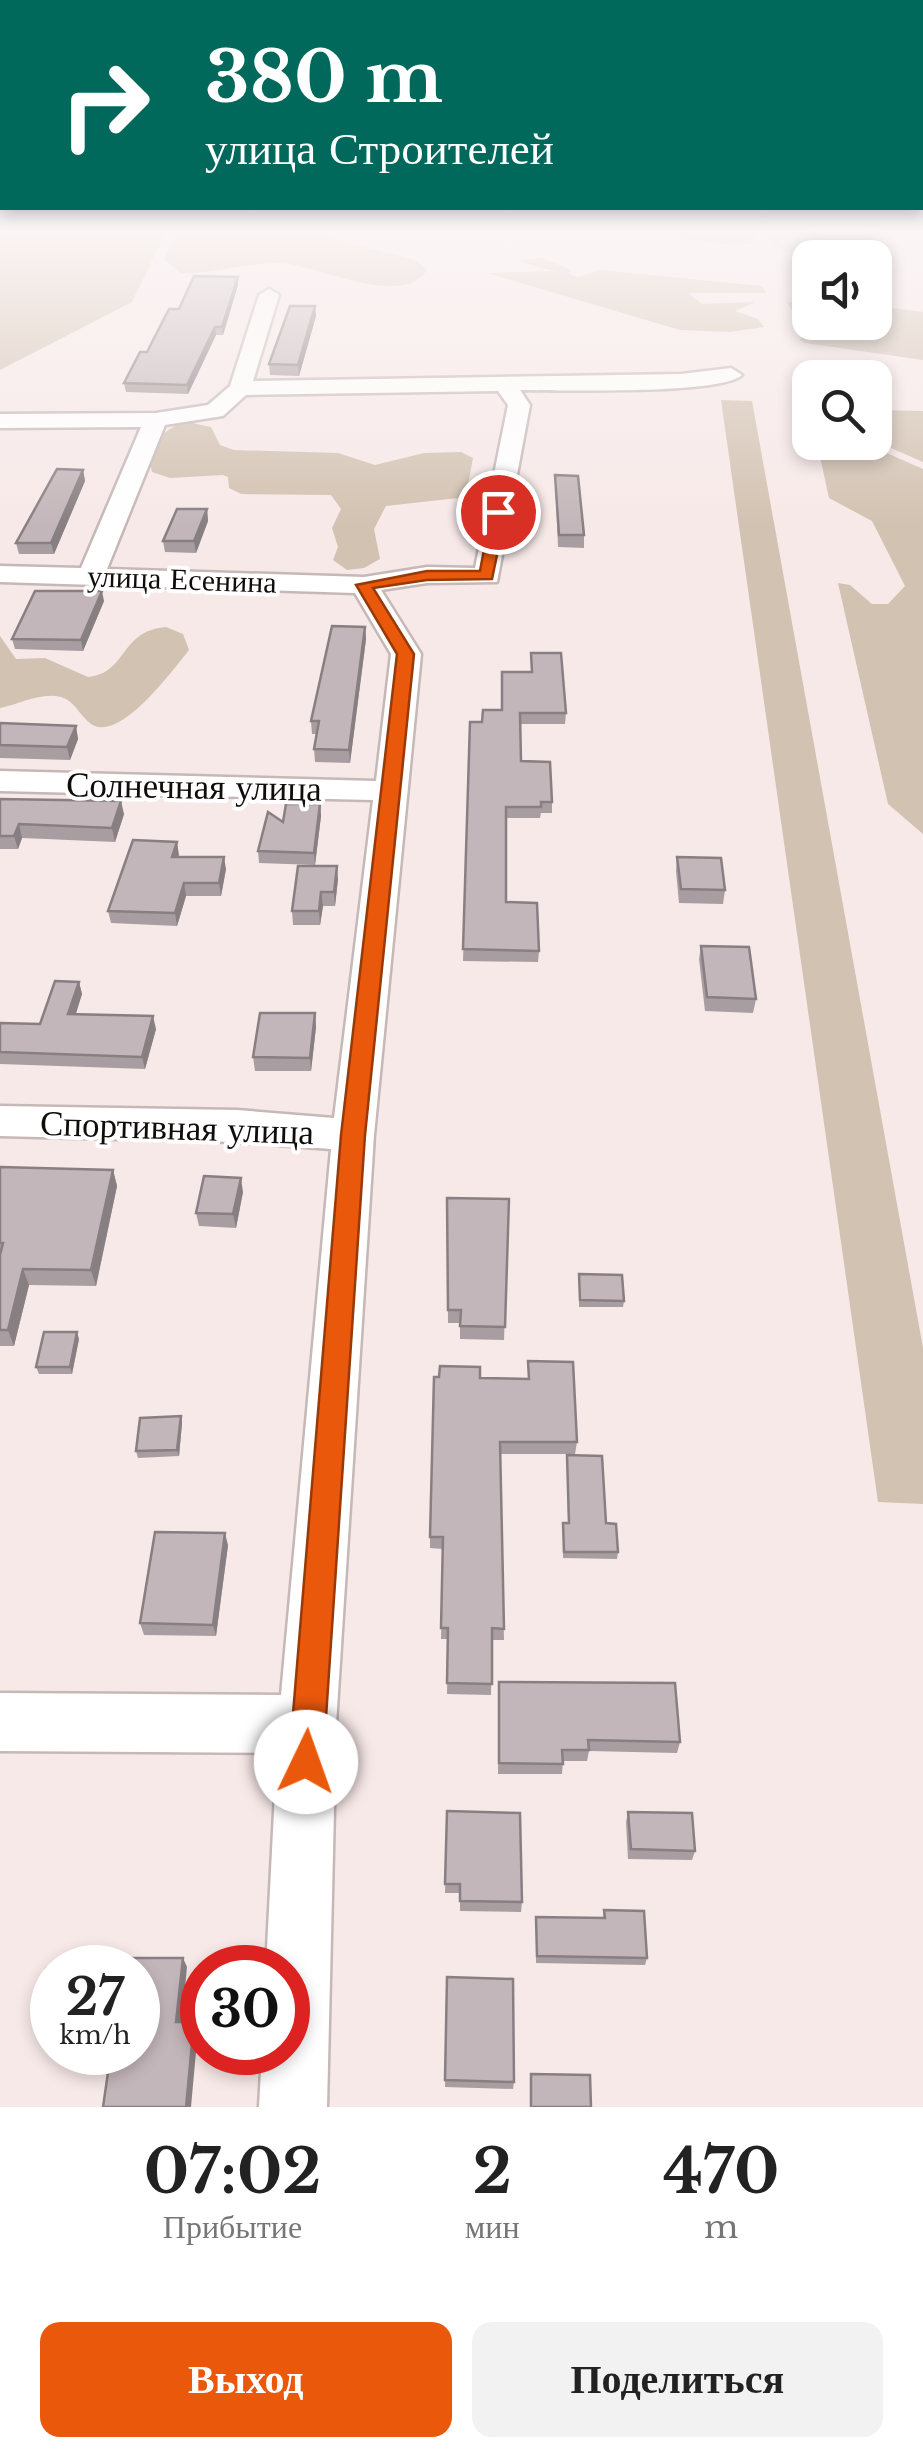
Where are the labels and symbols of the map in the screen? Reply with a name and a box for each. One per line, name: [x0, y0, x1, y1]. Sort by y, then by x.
pin: [456, 470, 541, 555]
street label: улица Есенина: [87, 557, 277, 601]
street label: Солнечная улица: [66, 762, 323, 810]
street label: Спортивная улица: [39, 1101, 315, 1153]
position arrow: [254, 1710, 358, 1814]
speed limit sign: 30: [180, 1945, 310, 2075]

